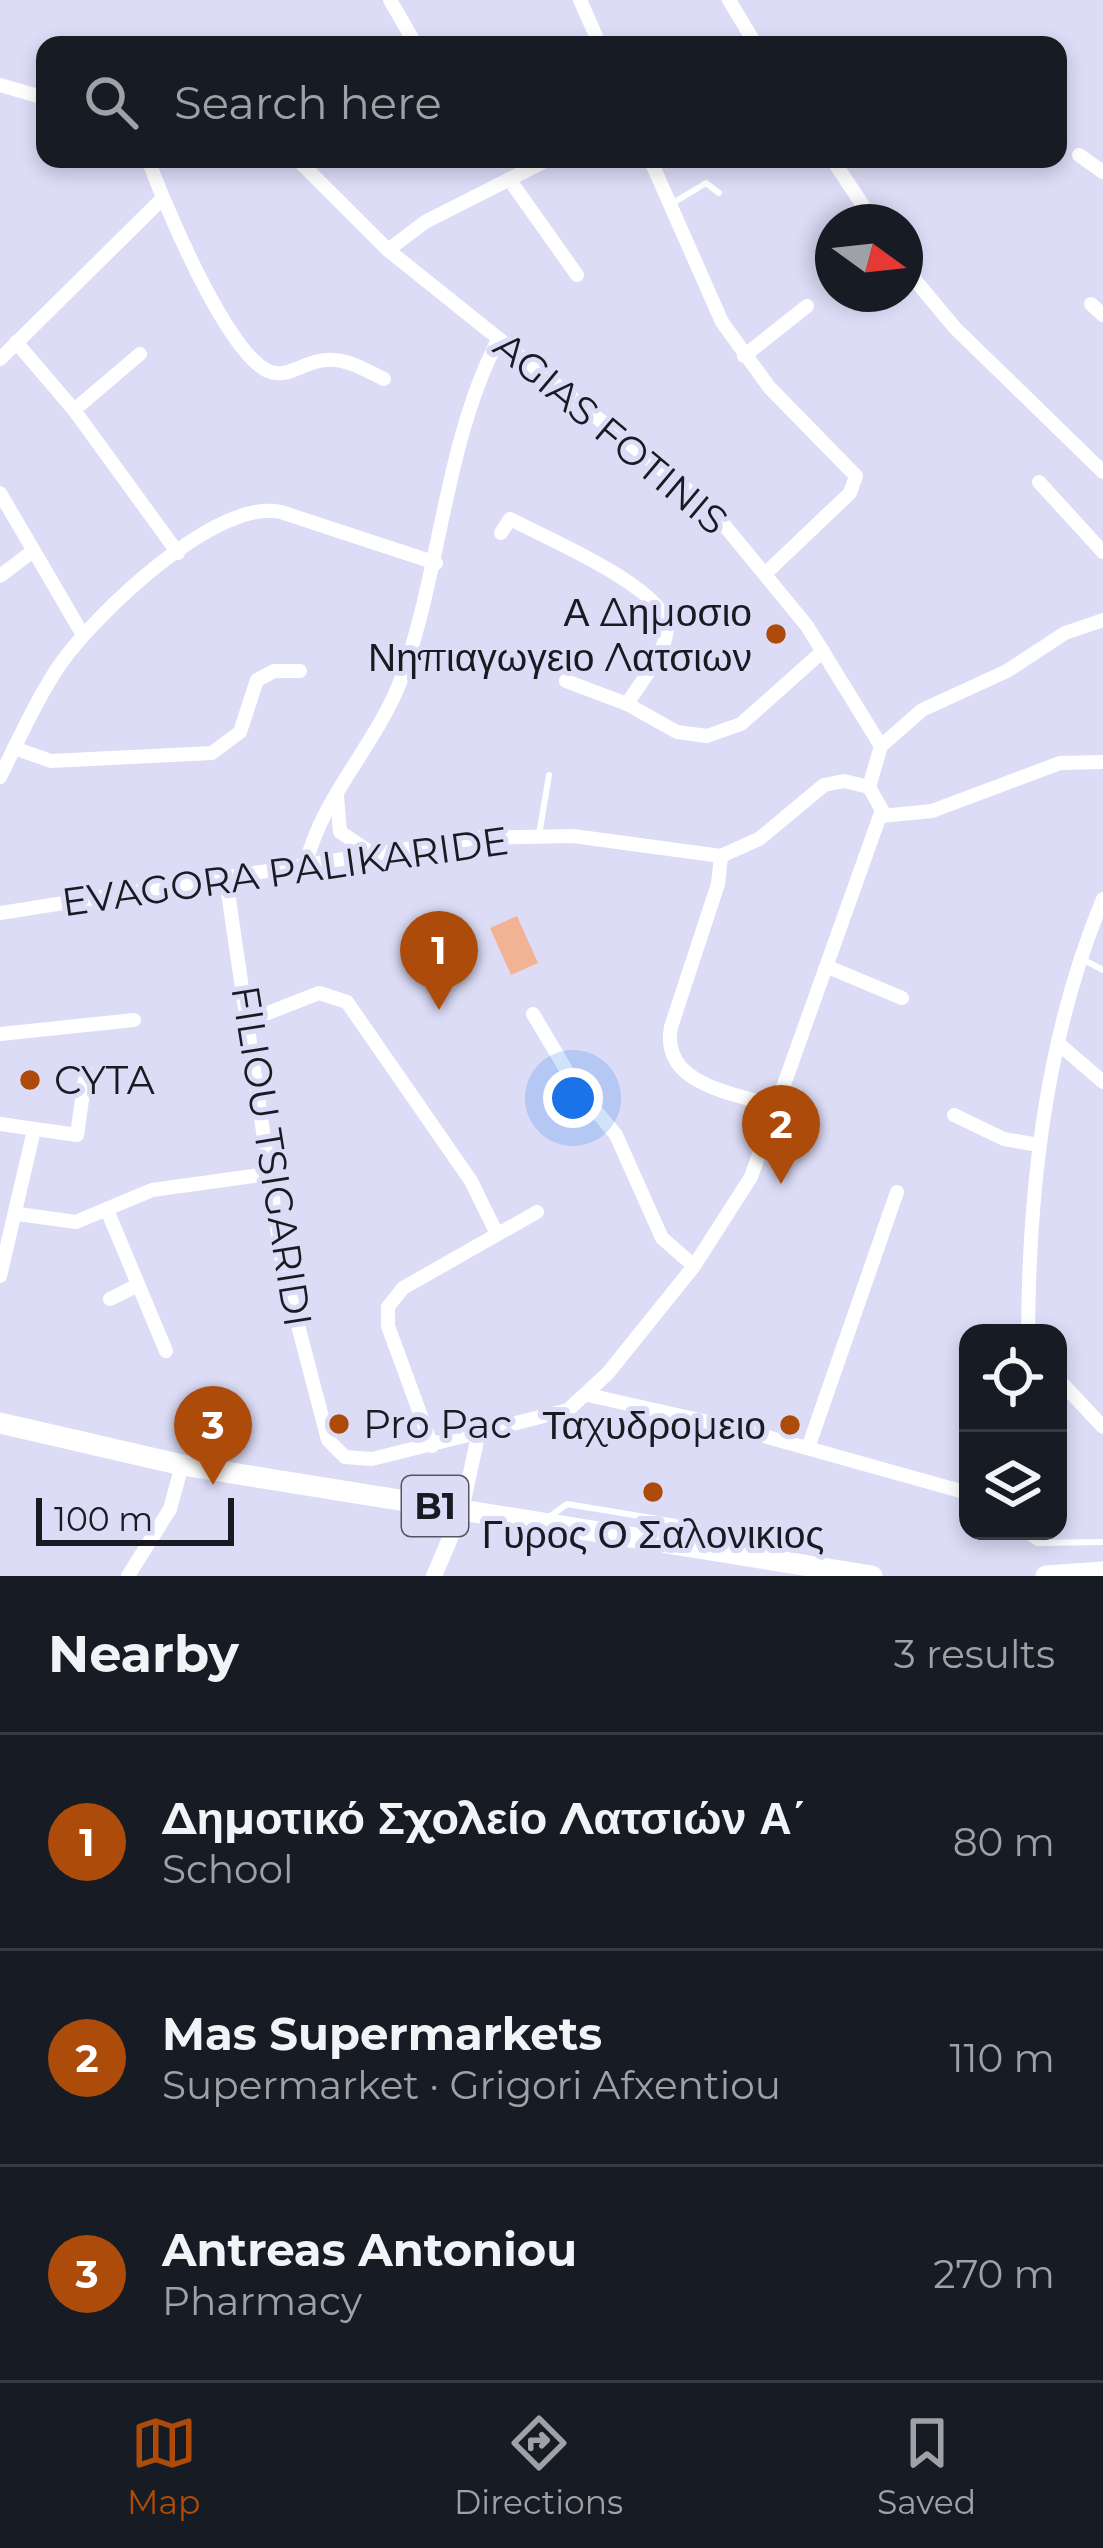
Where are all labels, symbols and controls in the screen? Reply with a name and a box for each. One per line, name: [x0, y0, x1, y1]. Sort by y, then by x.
search box: [36, 36, 1067, 168]
icon: search: [78, 69, 144, 135]
text: Search here: [174, 75, 442, 130]
north arrow: [815, 204, 923, 312]
street label: AGIAS FOTINIS: [485, 321, 737, 545]
place label: Α Δημοσιο Νηπιαγωγειο Λατσιων: [368, 588, 752, 681]
marker: Α Δημοσιο Νηπιαγωγειο Λατσιων: [763, 621, 789, 647]
street label: EVAGORA PALIKARIDE: [59, 816, 511, 926]
pin: 1: [400, 911, 478, 1010]
street label: FILIOU TSIGARIDI: [221, 982, 323, 1330]
place label: CYTA: [54, 1056, 155, 1104]
marker: CYTA: [17, 1067, 43, 1093]
your location: [543, 1068, 603, 1128]
pin: 2: [742, 1085, 820, 1184]
map controls: [959, 1324, 1067, 1540]
button: locate: [959, 1324, 1067, 1432]
pin: 3: [174, 1386, 252, 1485]
place label: Pro Pac: [363, 1400, 512, 1448]
place label: Ταχυδρομειο: [542, 1401, 766, 1449]
marker: Pro Pac: [326, 1411, 352, 1437]
marker: Ταχυδρομειο: [777, 1412, 803, 1438]
button: layers: [959, 1432, 1067, 1540]
road number: B1: [402, 1476, 468, 1536]
marker: Γυρος Ο Σαλονικιος: [640, 1479, 666, 1505]
scale bar: [36, 1492, 234, 1545]
text: 100 m: [54, 1499, 153, 1539]
place label: Γυρος Ο Σαλονικιος: [482, 1510, 824, 1558]
text: Nearby: [48, 1623, 239, 1685]
text: 3 results: [894, 1630, 1055, 1678]
text: Δημοτικό Σχολείο Λατσιών Α΄: [162, 1790, 807, 1845]
text: 1: [79, 1818, 95, 1866]
text: 80 m: [953, 1818, 1055, 1866]
text: School: [162, 1845, 293, 1893]
text: Mas Supermarkets: [162, 2006, 602, 2061]
text: 2: [75, 2034, 99, 2082]
text: 110 m: [949, 2034, 1055, 2082]
text: Supermarket · Grigori Afxentiou: [162, 2061, 781, 2109]
text: Antreas Antoniou: [162, 2222, 577, 2277]
text: 3: [75, 2250, 99, 2298]
text: 270 m: [933, 2250, 1055, 2298]
text: Pharmacy: [162, 2277, 362, 2325]
tab: Map: [127, 2410, 200, 2522]
tab: Directions: [454, 2410, 623, 2522]
tab: Saved: [877, 2410, 976, 2522]

